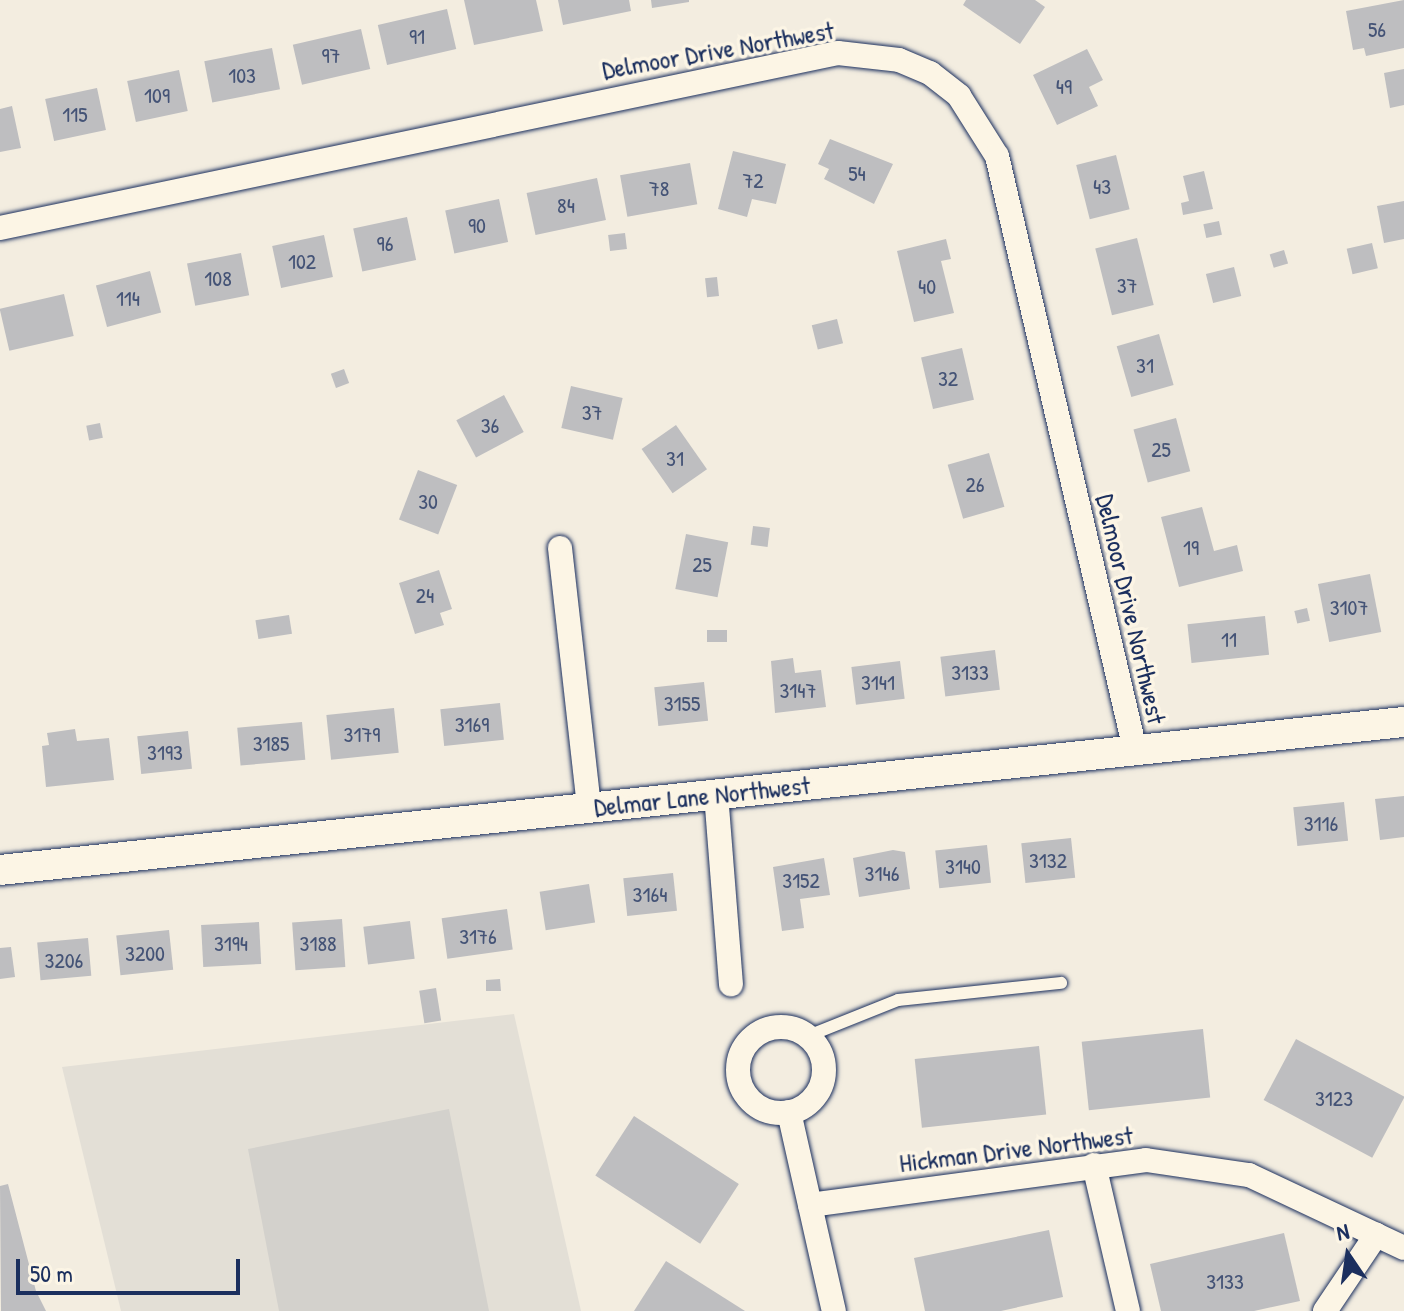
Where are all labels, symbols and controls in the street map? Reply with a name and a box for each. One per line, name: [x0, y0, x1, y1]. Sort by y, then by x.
street label: Delmoor Drive Northwest: [600, 14, 836, 86]
house number: 56: [1368, 17, 1386, 43]
house number: 91: [409, 24, 425, 50]
house number: 97: [322, 43, 340, 69]
house number: 103: [228, 63, 256, 89]
house number: 49: [1056, 74, 1072, 100]
house number: 109: [144, 83, 170, 109]
house number: 115: [62, 102, 88, 128]
house number: 54: [848, 161, 866, 187]
house number: 72: [742, 168, 764, 194]
house number: 43: [1093, 174, 1111, 200]
house number: 78: [649, 176, 669, 202]
house number: 84: [557, 193, 575, 219]
house number: 90: [468, 213, 486, 239]
house number: 96: [377, 231, 393, 257]
house number: 102: [288, 249, 316, 275]
house number: 108: [204, 266, 232, 292]
house number: 37: [1117, 273, 1137, 299]
house number: 40: [918, 274, 936, 300]
house number: 114: [116, 286, 140, 312]
house number: 31: [1136, 353, 1154, 379]
house number: 32: [938, 366, 958, 392]
house number: 37: [582, 400, 602, 426]
house number: 36: [481, 413, 499, 439]
house number: 25: [1151, 437, 1171, 463]
house number: 31: [666, 446, 684, 472]
house number: 26: [965, 472, 985, 498]
house number: 30: [418, 489, 438, 515]
street label: Delmoor Drive Northwest: [1089, 491, 1173, 727]
house number: 19: [1183, 535, 1199, 561]
house number: 25: [692, 552, 712, 578]
house number: 24: [416, 583, 434, 609]
house number: 3107: [1330, 595, 1368, 621]
house number: 11: [1221, 627, 1237, 653]
house number: 3133: [951, 660, 989, 686]
house number: 3141: [861, 670, 895, 696]
house number: 3147: [780, 678, 816, 704]
house number: 3155: [664, 691, 700, 717]
house number: 3169: [455, 712, 489, 738]
house number: 3179: [344, 722, 380, 748]
house number: 3185: [253, 731, 289, 757]
house number: 3193: [147, 740, 183, 766]
street label: Delmar Lane Northwest: [592, 769, 812, 823]
house number: 3116: [1304, 811, 1338, 837]
house number: 3132: [1029, 848, 1067, 874]
house number: 3140: [945, 854, 981, 880]
house number: 3146: [865, 861, 899, 887]
house number: 3152: [782, 868, 820, 894]
house number: 3164: [633, 882, 667, 908]
house number: 3176: [459, 924, 497, 950]
house number: 3194: [214, 931, 248, 957]
house number: 3188: [300, 931, 336, 957]
house number: 3200: [125, 941, 165, 967]
house number: 3206: [45, 948, 83, 974]
house number: 3123: [1315, 1086, 1353, 1112]
street label: Hickman Drive Northwest: [898, 1119, 1134, 1179]
north arrow: [1308, 1215, 1388, 1295]
text: N: [1334, 1216, 1352, 1248]
scale bar: [20, 1243, 244, 1293]
text: 50 m: [30, 1257, 73, 1289]
house number: 3133: [1206, 1269, 1244, 1295]

